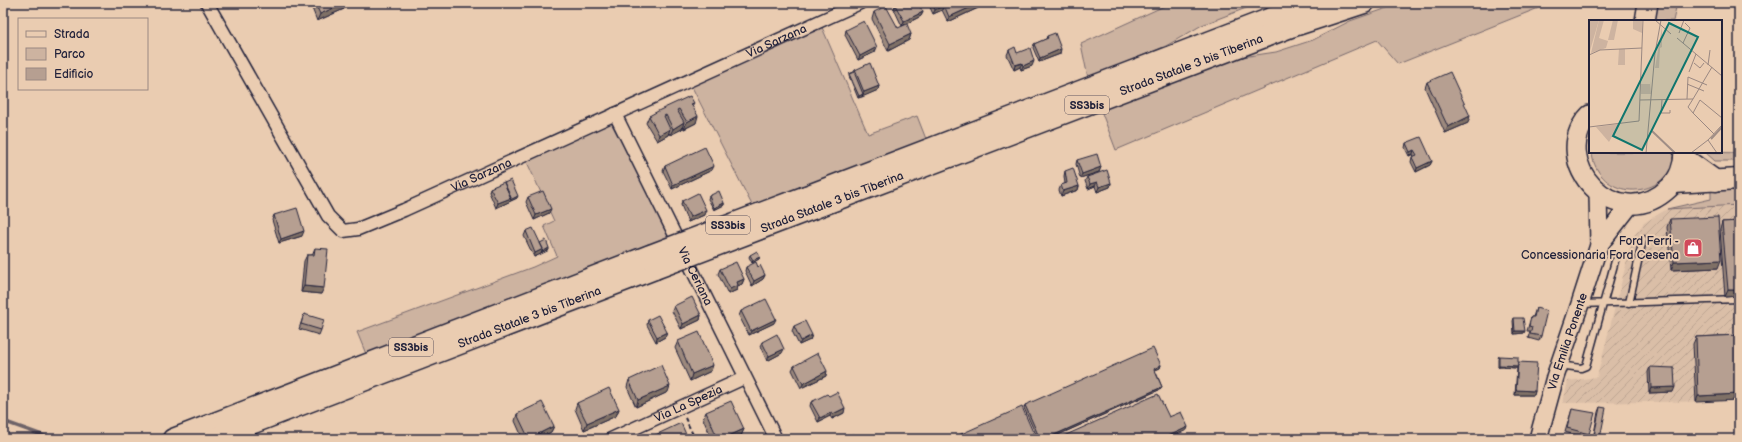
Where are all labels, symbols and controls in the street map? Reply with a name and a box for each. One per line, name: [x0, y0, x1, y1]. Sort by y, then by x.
legend: [18, 18, 148, 90]
inset map: [1589, 20, 1722, 153]
street label: Via Sarzana: [744, 21, 809, 62]
text: Strada: [54, 27, 90, 42]
street label: Strada Statale 3 bis Tiberina: [1118, 31, 1266, 99]
text: Parco: [54, 47, 85, 62]
text: Edificio: [54, 67, 94, 82]
road number: SS3bis: [1065, 96, 1109, 114]
street label: Via Sarzana: [449, 155, 514, 196]
street label: Strada Statale 3 bis Tiberina: [759, 168, 906, 237]
road number: SS3bis: [706, 216, 750, 234]
place label: Ford Ferri - Concessionaria Ford Cesena: [1521, 234, 1679, 263]
shop icon: Ford Ferri - Concessionaria Ford Cesena: [1682, 237, 1704, 259]
street label: Via Ceriana: [674, 245, 716, 308]
street label: Strada Statale 3 bis Tiberina: [456, 283, 604, 352]
street label: Via Emilia Ponente: [1545, 291, 1591, 392]
road number: SS3bis: [389, 338, 433, 356]
street label: Via La Spezia: [652, 382, 725, 426]

